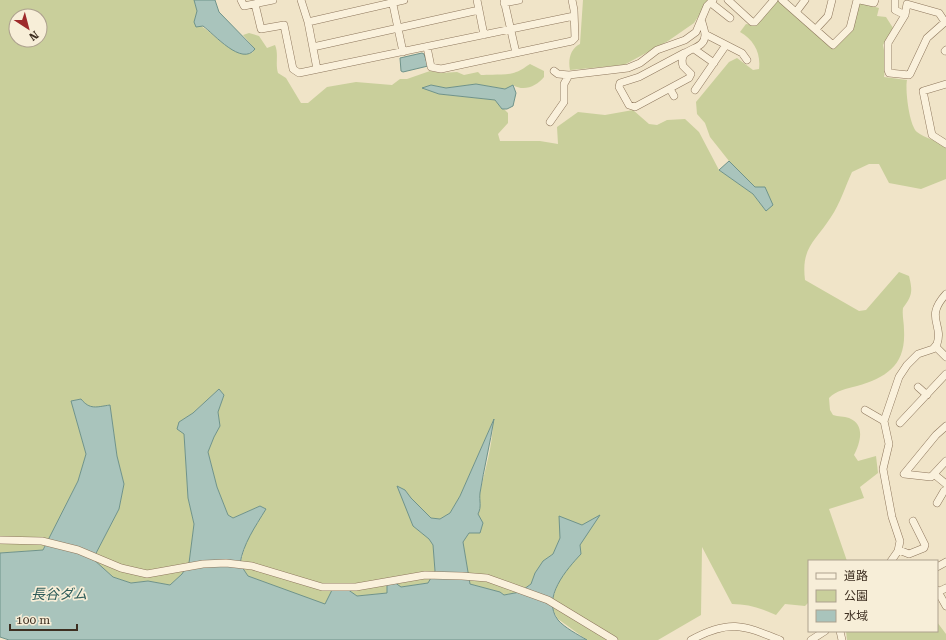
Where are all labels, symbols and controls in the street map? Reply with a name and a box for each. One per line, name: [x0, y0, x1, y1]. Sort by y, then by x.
north arrow: [8, 8, 48, 48]
text: N: [26, 28, 41, 44]
legend: [808, 560, 938, 632]
text: 道路: [844, 569, 868, 583]
water label: 長谷ダム: [31, 586, 87, 602]
text: 公園: [844, 589, 868, 603]
scale bar: [10, 606, 77, 632]
text: 水域: [844, 609, 868, 623]
text: 100 m: [16, 613, 50, 627]

